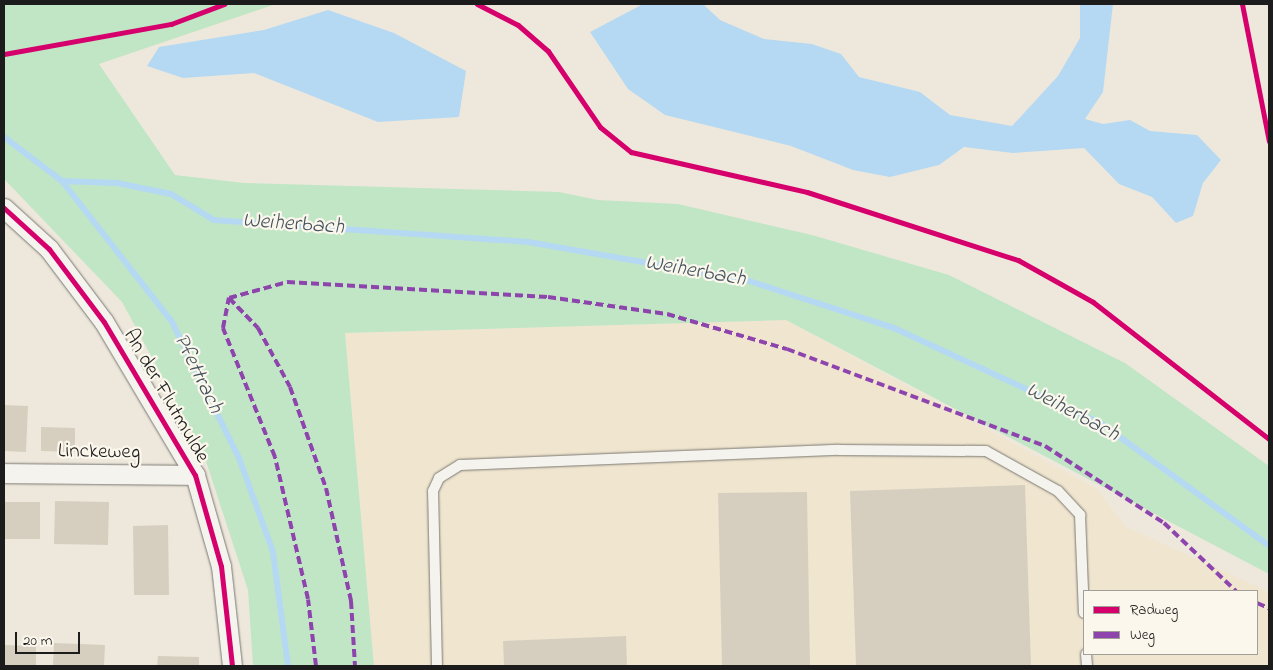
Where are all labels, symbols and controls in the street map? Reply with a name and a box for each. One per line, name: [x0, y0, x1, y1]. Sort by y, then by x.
water label: Weiherbach: [241, 208, 345, 242]
water label: Weiherbach: [643, 250, 747, 294]
street label: An der Flutmulde: [117, 324, 215, 468]
water label: Pfettrach: [166, 330, 228, 418]
water label: Weiherbach: [1021, 377, 1123, 449]
street label: Linckeweg: [58, 439, 140, 465]
legend: [1083, 590, 1258, 655]
text: Radweg: [1130, 599, 1178, 621]
scale bar: [18, 622, 82, 654]
text: Weg: [1130, 624, 1155, 646]
text: 20 m: [23, 630, 52, 652]

